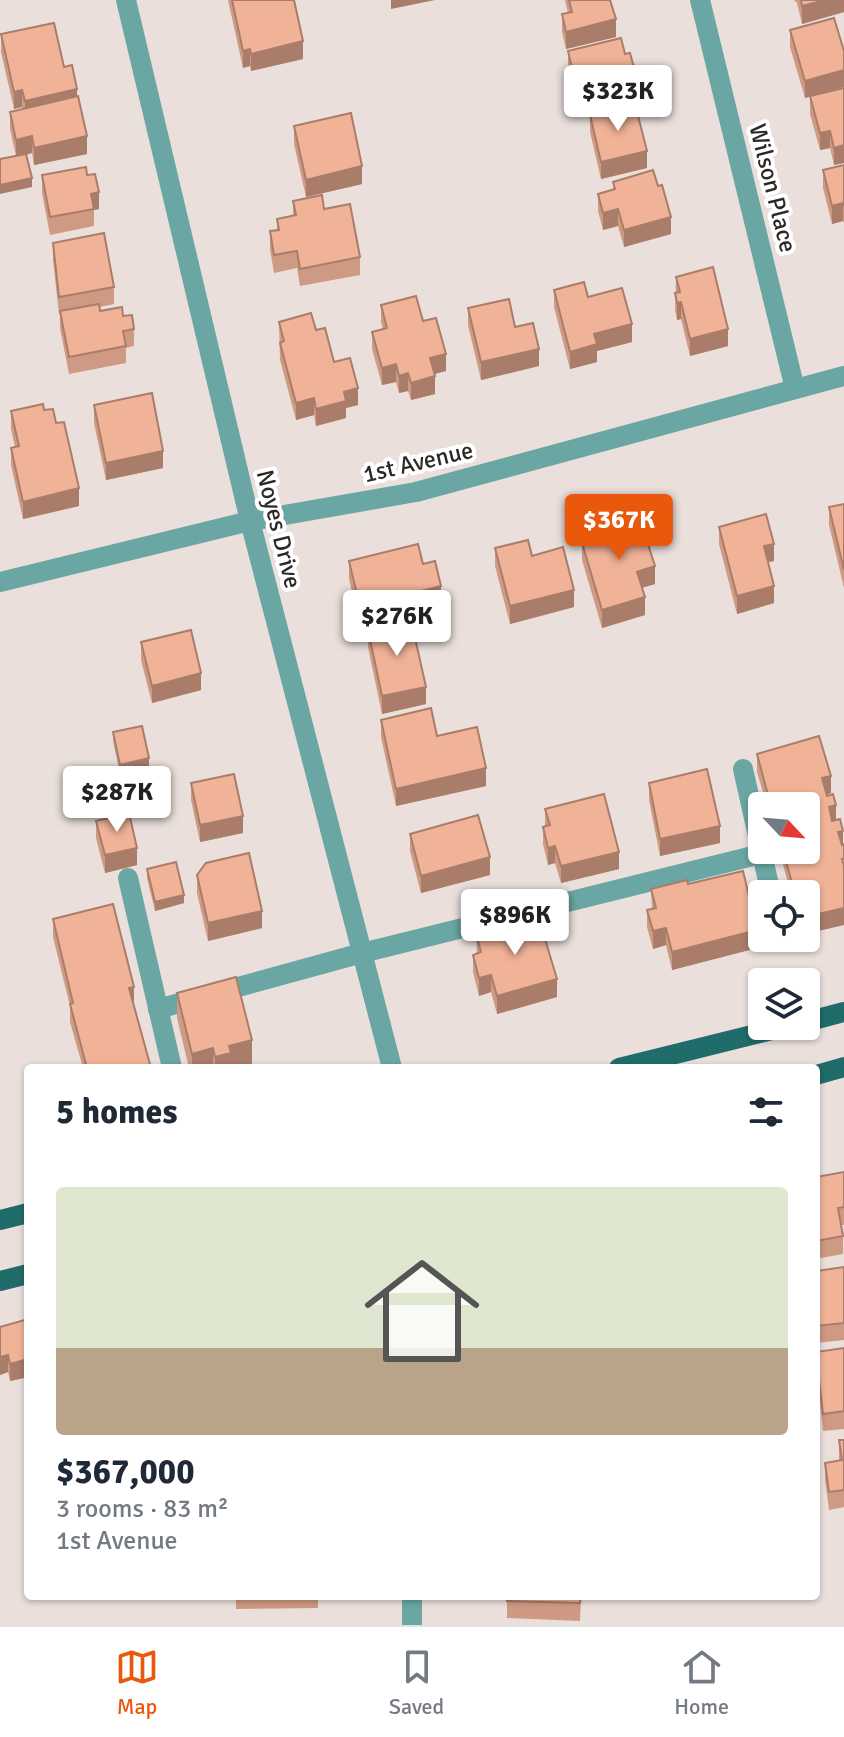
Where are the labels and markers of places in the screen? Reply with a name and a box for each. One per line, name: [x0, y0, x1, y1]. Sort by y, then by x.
pin: $323K: [562, 65, 674, 133]
pin: $367K: [563, 494, 675, 562]
pin: $276K: [341, 590, 453, 658]
pin: $287K: [61, 766, 173, 834]
pin: $896K: [459, 889, 571, 957]

